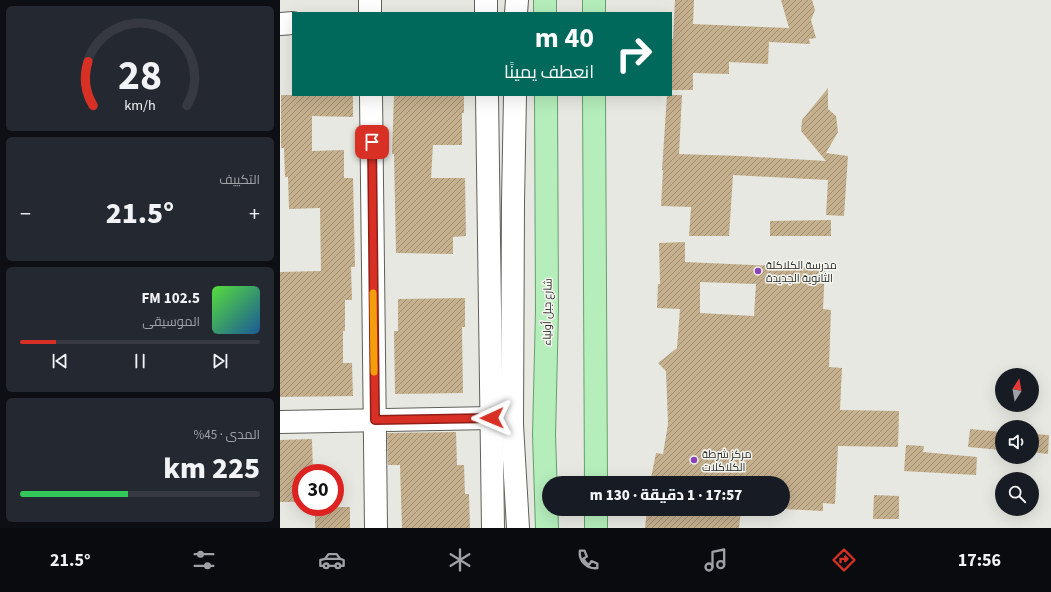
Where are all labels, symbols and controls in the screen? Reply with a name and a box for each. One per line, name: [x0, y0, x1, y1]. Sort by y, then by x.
text: 40 m: [535, 18, 594, 58]
icon: right: [608, 28, 660, 80]
text: 28: [118, 46, 162, 106]
text: انعطف يمينًا: [504, 60, 594, 85]
text: km/h: [124, 95, 156, 116]
pin: [355, 125, 389, 159]
icon: arrive: [361, 131, 383, 153]
text: التكييف: [219, 171, 260, 189]
text: 21.5°: [106, 192, 174, 235]
text: −: [20, 198, 31, 230]
text: +: [249, 198, 260, 230]
place label: مدرسة الكلاكلة الثانوية الجديدة: [766, 258, 837, 286]
marker: مدرسة الكلاكلة الثانوية الجديدة: [753, 266, 763, 276]
street label: شارع جبل أولياء: [539, 278, 556, 346]
text: 102.5 FM: [142, 288, 200, 309]
text: الموسيقى: [142, 313, 200, 331]
icon: previous: [49, 350, 71, 372]
icon: pause: [129, 350, 151, 372]
icon: next: [209, 350, 231, 372]
north arrow: [995, 368, 1039, 412]
map controls: [995, 368, 1039, 516]
position arrow: [471, 397, 513, 439]
button: sound: [995, 420, 1039, 464]
text: المدى · 45%: [193, 426, 260, 444]
text: 225 km: [163, 447, 260, 490]
place label: مركز شرطة الكلاكلات: [702, 447, 751, 475]
marker: مركز شرطة الكلاكلات: [689, 455, 699, 465]
speed limit sign: 30: [292, 464, 344, 516]
button: search: [995, 472, 1039, 516]
text: 17:57 · 1 دقيقة · 130 m: [590, 485, 742, 506]
icon: filters: [190, 546, 218, 574]
icon: car: [318, 546, 346, 574]
icon: climate: [446, 546, 474, 574]
icon: phone: [574, 546, 602, 574]
icon: music: [702, 546, 730, 574]
icon: directions: [830, 546, 858, 574]
text: 21.5°: [50, 548, 91, 573]
text: 17:56: [958, 548, 1001, 573]

